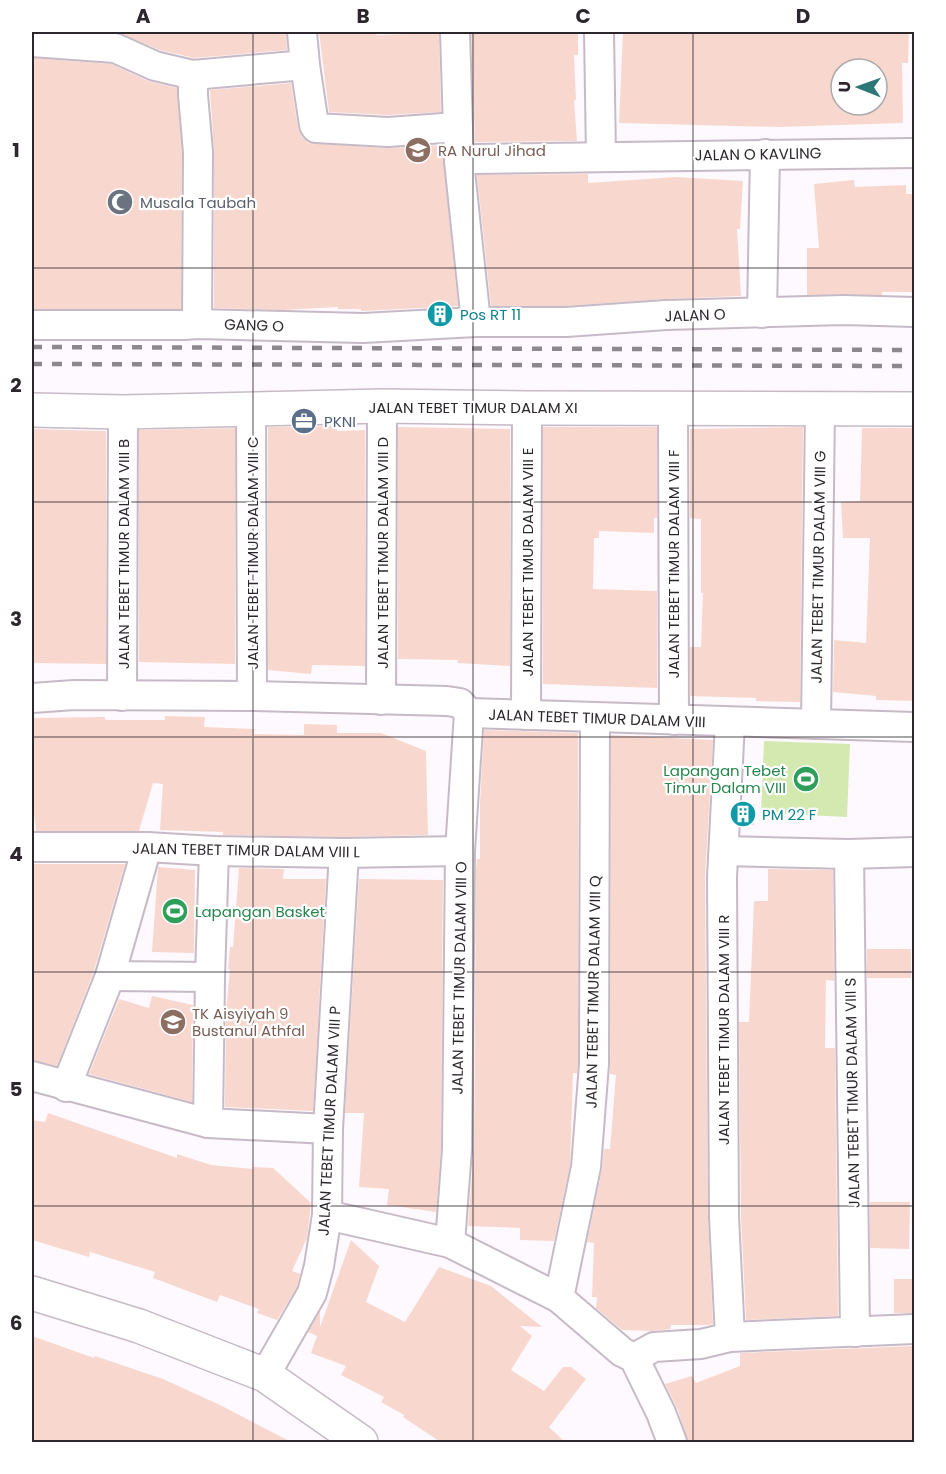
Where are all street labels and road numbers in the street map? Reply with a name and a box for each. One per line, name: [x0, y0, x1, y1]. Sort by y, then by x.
street label: JALAN O KAVLING: [695, 142, 822, 166]
street label: JALAN O: [664, 303, 726, 327]
street label: GANG O: [224, 313, 284, 337]
street label: JALAN TEBET TIMUR DALAM XI: [368, 397, 578, 418]
street label: JALAN TEBET TIMUR DALAM VIII C: [242, 436, 263, 670]
street label: JALAN TEBET TIMUR DALAM VIII D: [372, 437, 393, 669]
street label: JALAN TEBET TIMUR DALAM VIII B: [113, 439, 134, 669]
street label: JALAN TEBET TIMUR DALAM VIII E: [517, 447, 538, 677]
street label: JALAN TEBET TIMUR DALAM VIII F: [663, 449, 684, 679]
street label: JALAN TEBET TIMUR DALAM VIII G: [805, 450, 831, 684]
street label: JALAN TEBET TIMUR DALAM VIII: [488, 704, 706, 732]
street label: JALAN TEBET TIMUR DALAM VIII L: [132, 838, 361, 862]
street label: JALAN TEBET TIMUR DALAM VIII O: [446, 861, 472, 1095]
street label: JALAN TEBET TIMUR DALAM VIII Q: [580, 875, 606, 1109]
street label: JALAN TEBET TIMUR DALAM VIII R: [713, 915, 734, 1145]
street label: JALAN TEBET TIMUR DALAM VIII S: [839, 978, 865, 1208]
street label: JALAN TEBET TIMUR DALAM VIII P: [312, 1005, 346, 1236]

